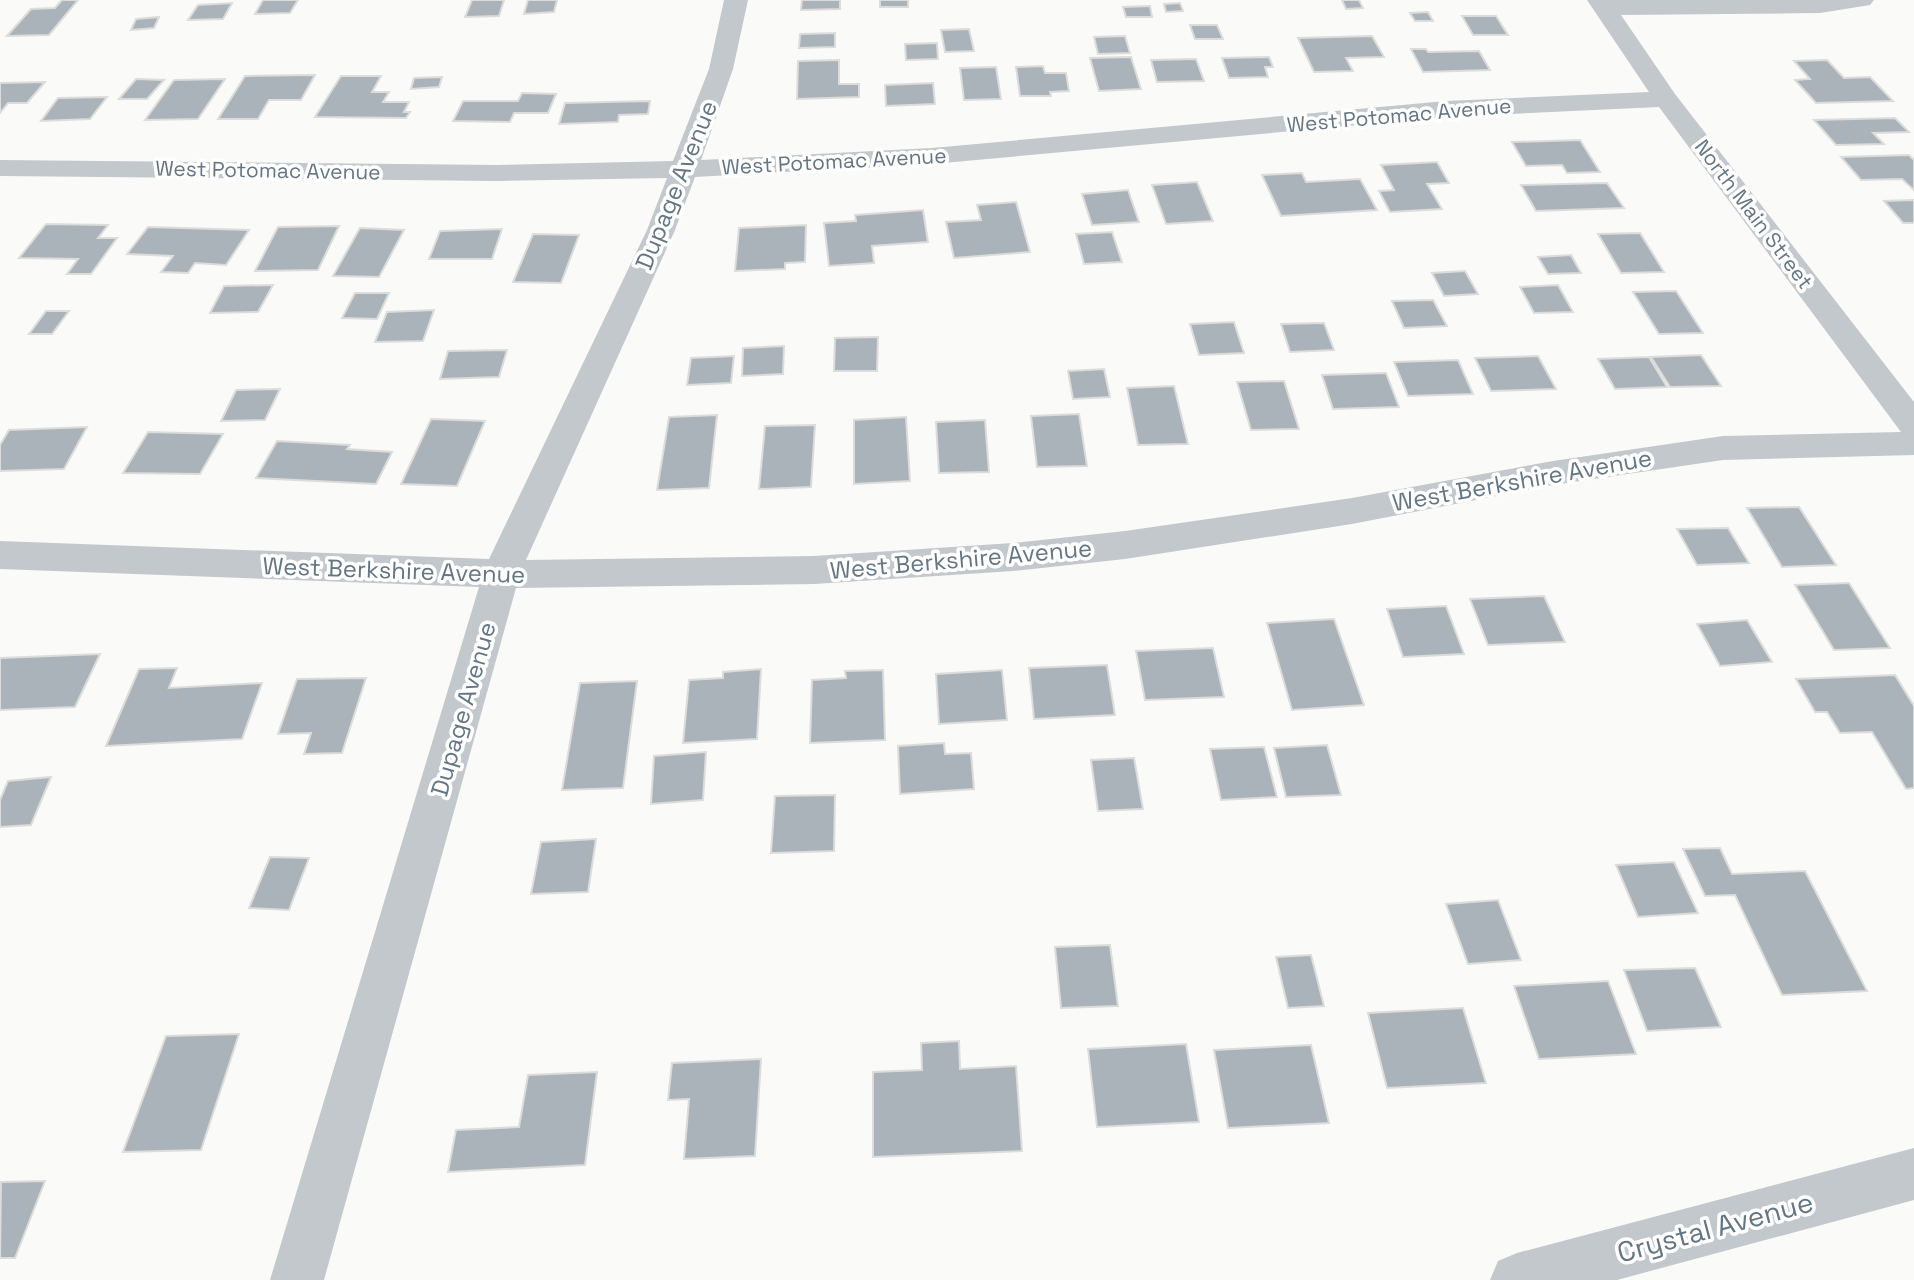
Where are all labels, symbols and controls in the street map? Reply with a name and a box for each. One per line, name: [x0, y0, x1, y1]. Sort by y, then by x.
street label: West Potomac Avenue: [1286, 92, 1512, 138]
street label: Dupage Avenue: [628, 96, 724, 274]
street label: North Main Street: [1689, 134, 1819, 294]
street label: West Potomac Avenue: [721, 142, 947, 180]
street label: West Potomac Avenue: [155, 155, 381, 185]
street label: West Berkshire Avenue: [1390, 442, 1654, 518]
street label: West Berkshire Avenue: [829, 532, 1093, 586]
street label: West Berkshire Avenue: [262, 550, 526, 590]
street label: Dupage Avenue: [423, 618, 503, 800]
street label: Crystal Avenue: [1613, 1184, 1817, 1270]

